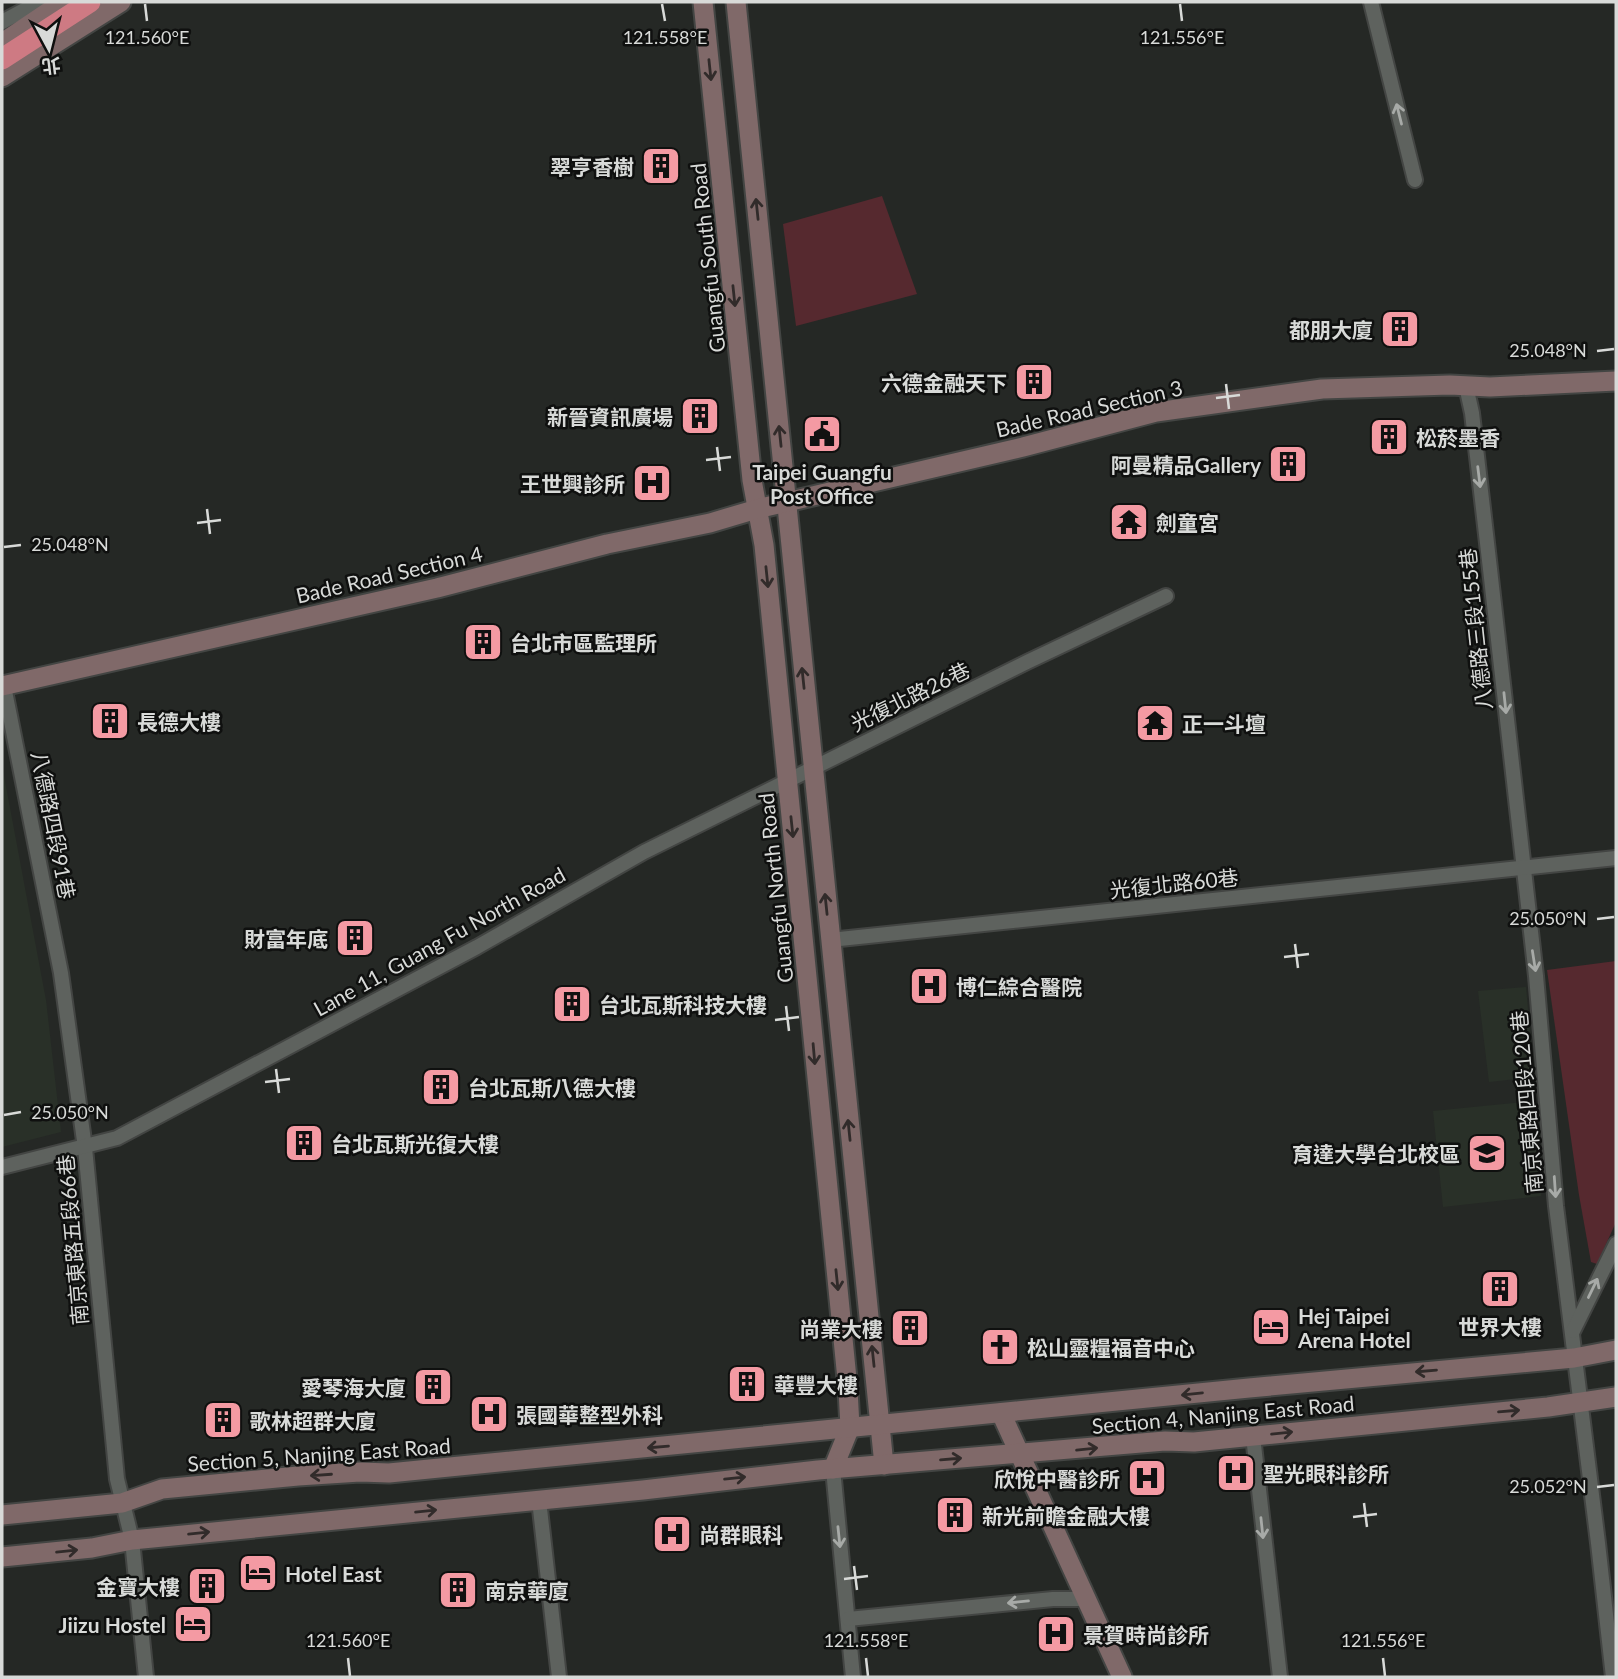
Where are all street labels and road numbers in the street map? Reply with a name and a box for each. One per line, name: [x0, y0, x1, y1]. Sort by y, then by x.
street label: Guangfu South Road: [685, 162, 729, 354]
street label: Bade Road Section 3: [993, 374, 1185, 442]
street label: Bade Road Section 4: [293, 540, 485, 608]
street label: 八德路三段155巷: [1454, 547, 1496, 711]
street label: 光復北路26巷: [846, 656, 974, 736]
street label: 八德路四段91巷: [27, 749, 81, 901]
street label: Guangfu North Road: [753, 792, 797, 984]
street label: Lane 11, Guang Fu North Road: [309, 861, 569, 1021]
street label: 光復北路60巷: [1108, 864, 1240, 902]
street label: 南京東路四段120巷: [1506, 1009, 1546, 1195]
street label: 南京東路五段66巷: [52, 1154, 92, 1326]
street label: Section 4, Nanjing East Road: [1091, 1390, 1355, 1438]
street label: Section 5, Nanjing East Road: [187, 1432, 451, 1476]

